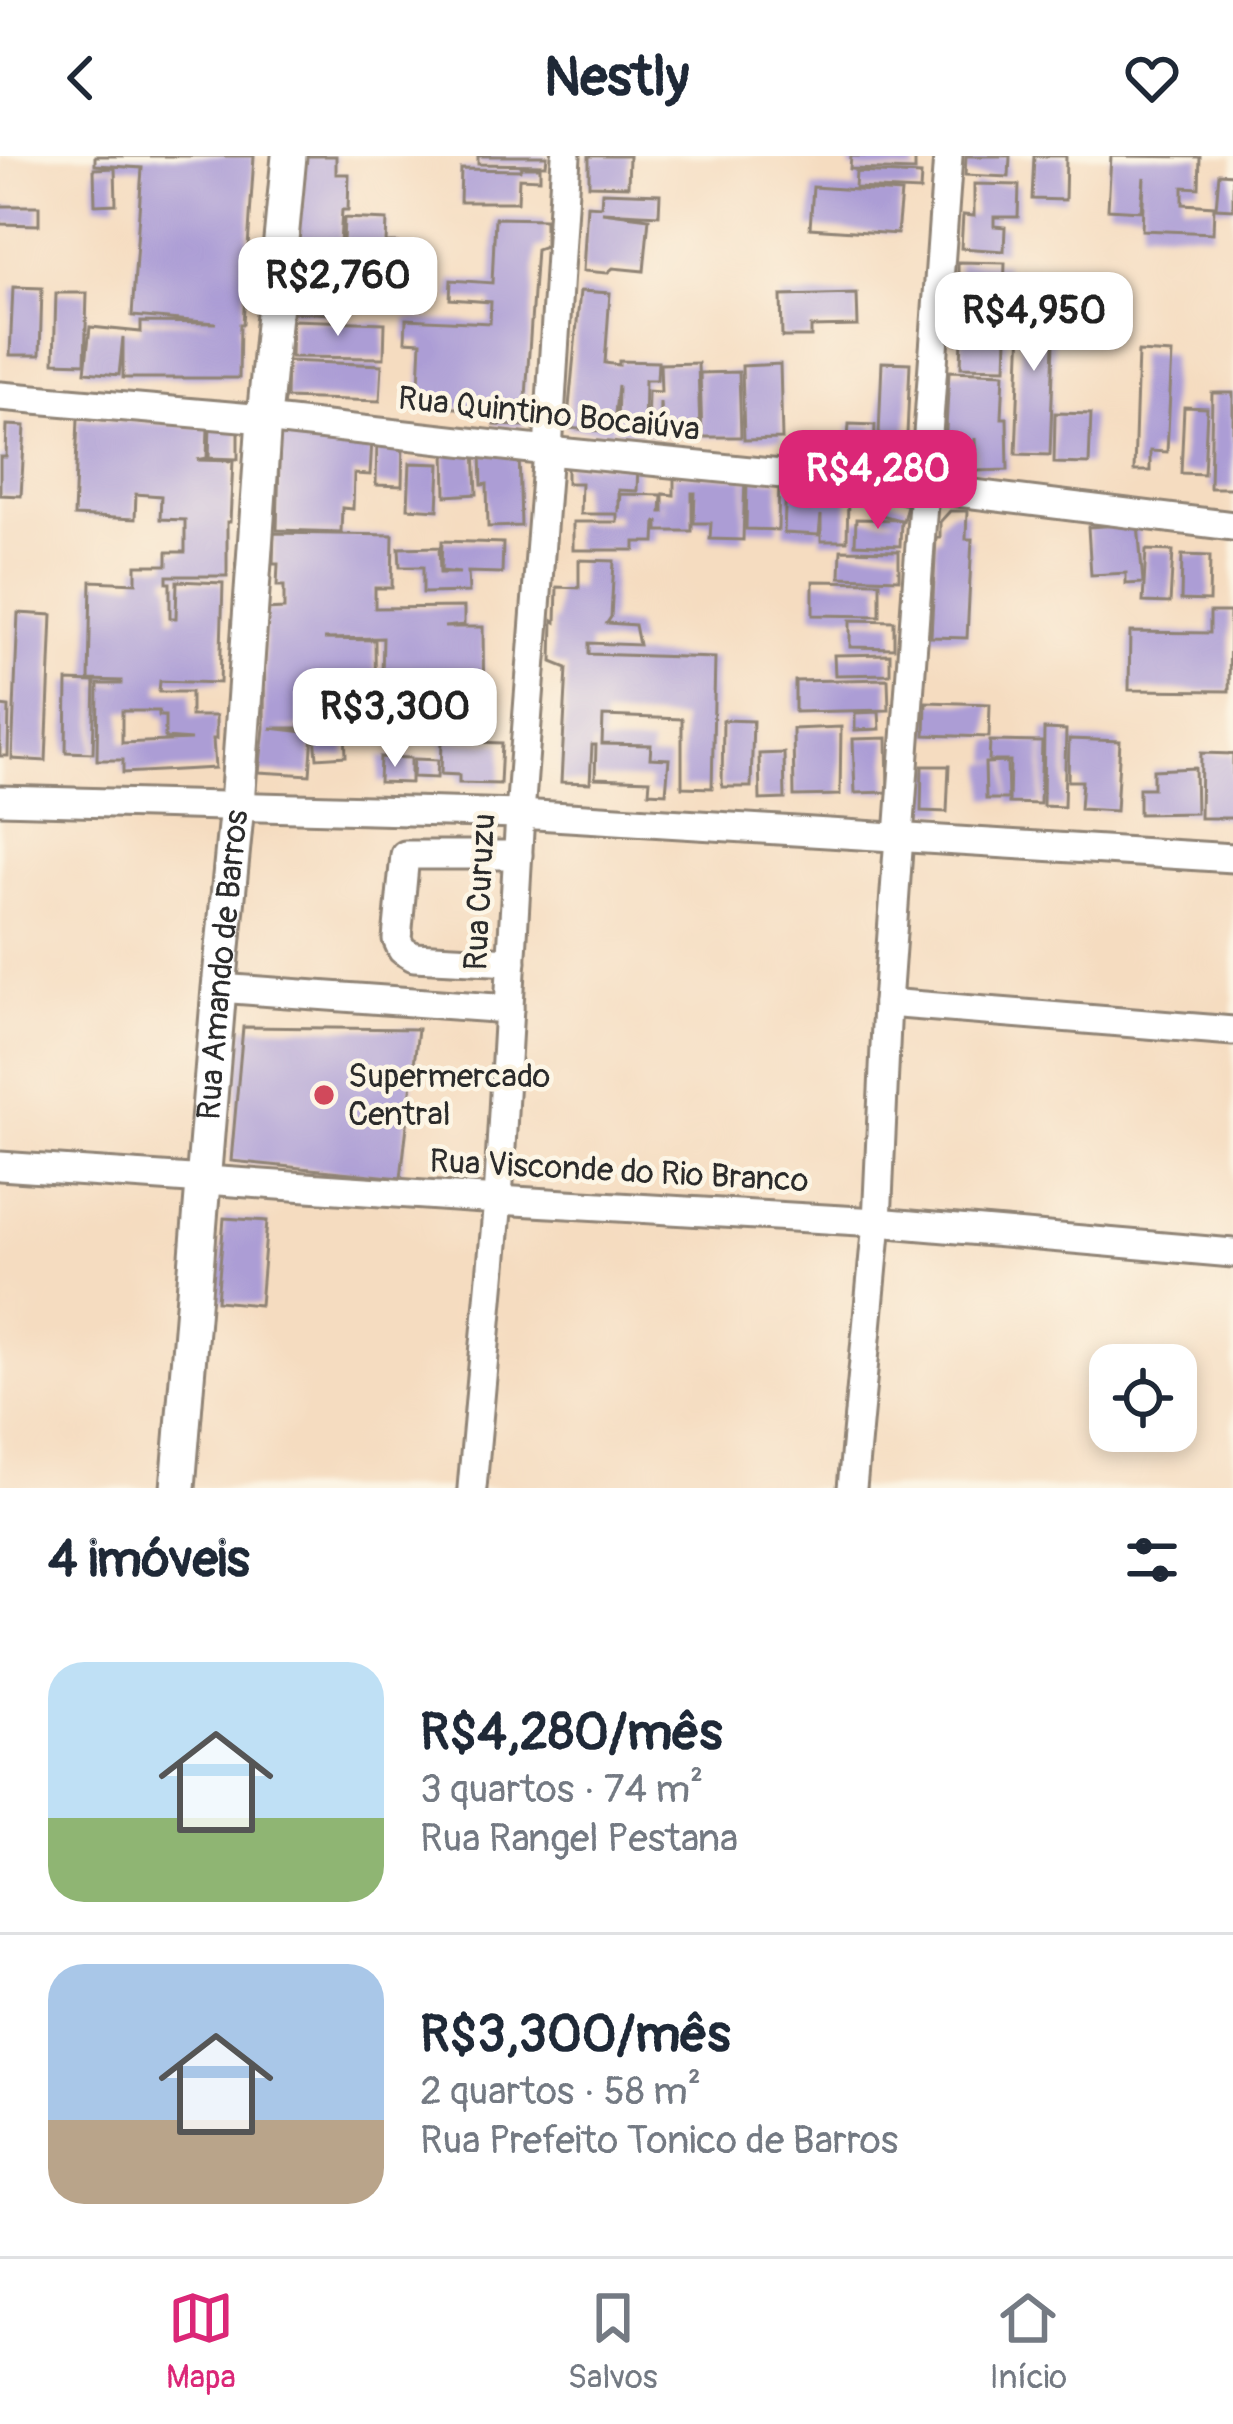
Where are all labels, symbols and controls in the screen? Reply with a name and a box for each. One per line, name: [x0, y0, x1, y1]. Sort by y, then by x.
text: Nestly: [544, 44, 689, 112]
icon: back: [48, 45, 114, 111]
icon: heart: [1119, 45, 1185, 111]
pin: R$2,760: [227, 237, 449, 339]
text: R$2,760: [265, 251, 411, 300]
pin: R$4,950: [923, 272, 1145, 374]
text: R$4,950: [962, 286, 1106, 335]
street label: Rua Quintino Bocaiúva: [396, 378, 702, 450]
pin: R$4,280: [767, 430, 989, 532]
text: R$4,280: [806, 444, 950, 493]
pin: R$3,300: [284, 668, 506, 770]
text: R$3,300: [320, 682, 470, 731]
street label: Rua Amando de Barros: [188, 808, 257, 1122]
street label: Rua Curuzu: [455, 812, 505, 972]
place label: Supermercado Central: [348, 1056, 550, 1135]
marker: Supermercado Central: [311, 1082, 337, 1108]
street label: Rua Visconde do Rio Branco: [428, 1141, 810, 1201]
map controls: [1089, 1344, 1197, 1452]
button: locate: [1089, 1344, 1197, 1452]
icon: filters: [1119, 1527, 1185, 1593]
text: 4 imóveis: [48, 1528, 250, 1592]
text: R$4,280/mês: [420, 1701, 722, 1765]
icon: home: [144, 1710, 288, 1854]
text: 3 quartos · 74 m²: [420, 1765, 703, 1814]
text: Rua Rangel Pestana: [420, 1814, 738, 1863]
text: R$3,300/mês: [420, 2003, 730, 2067]
icon: home: [144, 2012, 288, 2156]
text: 2 quartos · 58 m²: [420, 2067, 701, 2116]
text: Rua Prefeito Tonico de Barros: [420, 2116, 898, 2165]
tab: Mapa: [166, 2285, 236, 2398]
tab: Salvos: [568, 2285, 658, 2398]
tab: Início: [989, 2285, 1067, 2398]

